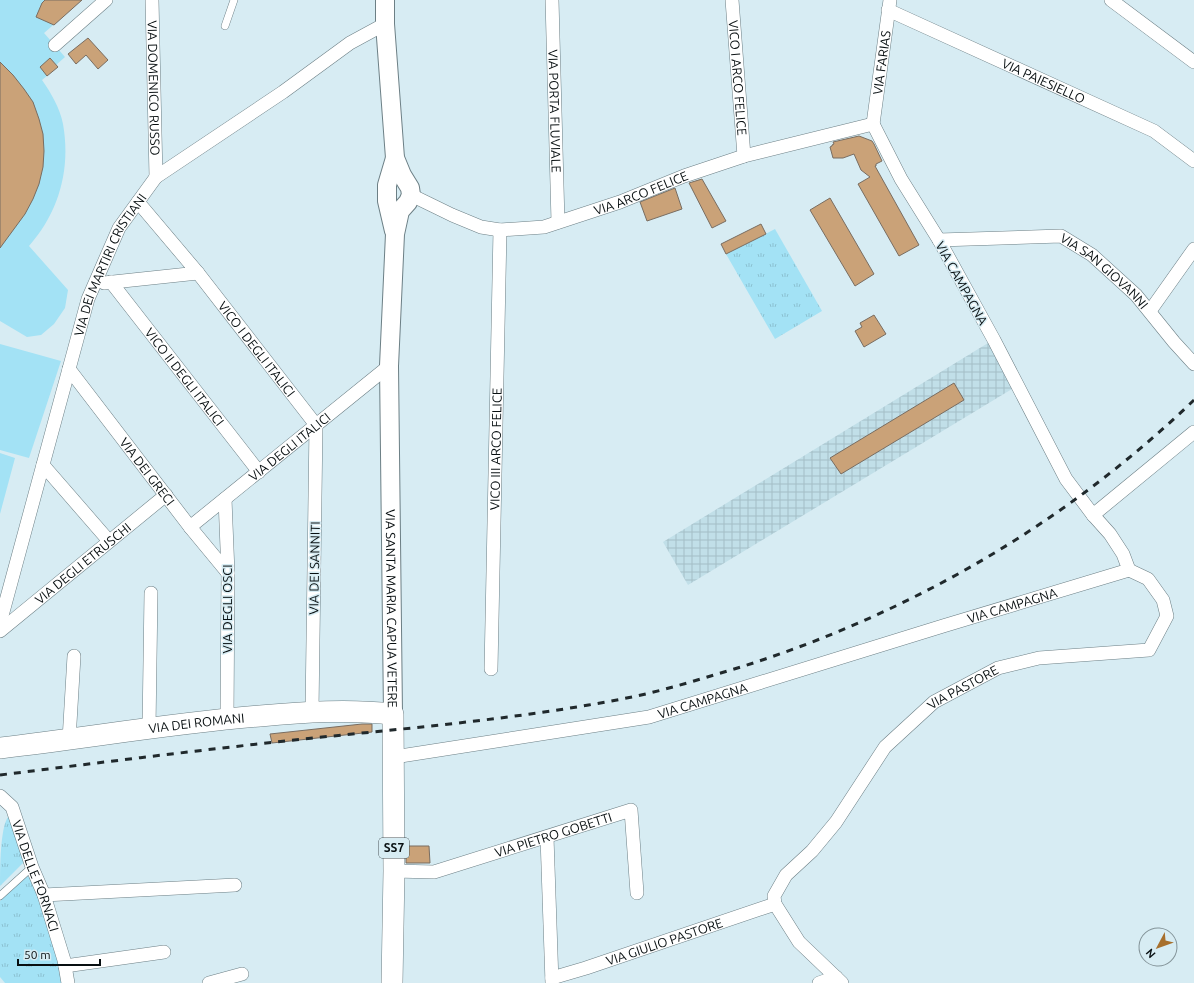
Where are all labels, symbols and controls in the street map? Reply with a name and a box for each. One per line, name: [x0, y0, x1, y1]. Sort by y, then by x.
street label: VIA DOMENICO RUSSO: [145, 20, 163, 156]
street label: VICO I ARCO FELICE: [727, 20, 749, 136]
street label: VIA FARIAS: [870, 29, 893, 96]
street label: VIA PORTA FLUVIALE: [546, 49, 564, 173]
street label: VIA PAIESIELLO: [1000, 56, 1087, 106]
street label: VIA ARCO FELICE: [592, 168, 690, 217]
street label: VIA DEI MARTIRI CRISTIANI: [71, 191, 149, 338]
street label: VIA SAN GIOVANNI: [1058, 230, 1151, 311]
street label: VIA CAMPAGNA: [933, 239, 991, 328]
street label: VICO I DEGLI ITALICI: [216, 299, 298, 399]
street label: VICO II DEGLI ITALICI: [142, 325, 227, 428]
street label: VICO III ARCO FELICE: [487, 388, 504, 510]
street label: VIA DEGLI ITALICI: [246, 409, 333, 484]
street label: VIA DEI GRECI: [117, 435, 178, 508]
street label: VIA SANTA MARIA CAPUA VETERE: [384, 509, 400, 708]
street label: VIA DEGLI ETRUSCHI: [32, 520, 133, 607]
street label: VIA DEI SANNITI: [306, 521, 322, 615]
street label: VIA DEGLI OSCI: [220, 564, 234, 654]
street label: VIA CAMPAGNA: [966, 585, 1059, 625]
street label: VIA PASTORE: [924, 662, 1000, 712]
street label: VIA CAMPAGNA: [656, 680, 749, 721]
street label: VIA DEI ROMANI: [148, 710, 245, 735]
street label: VIA PIETRO GOBETTI: [493, 809, 614, 860]
street label: VIA DELLE FORNACI: [10, 818, 62, 933]
road number: SS7: [379, 838, 409, 858]
street label: VIA GIULIO PASTORE: [604, 915, 724, 968]
north arrow: [1138, 927, 1178, 967]
scale bar: [18, 941, 100, 967]
text: N: [1143, 947, 1158, 961]
text: 50 m: [24, 948, 51, 961]

